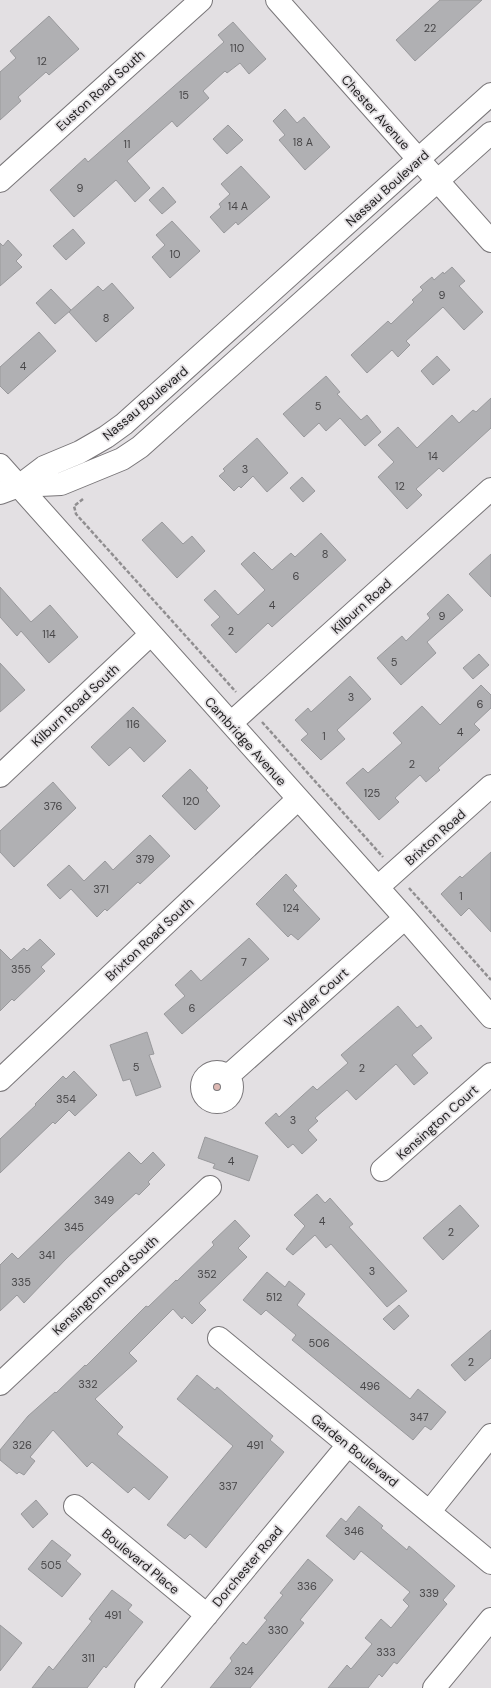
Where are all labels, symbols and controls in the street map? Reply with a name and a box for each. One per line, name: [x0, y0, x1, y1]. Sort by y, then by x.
house number: 22: [424, 21, 436, 35]
house number: 110: [230, 41, 244, 55]
street label: Euston Road South: [52, 46, 148, 135]
house number: 12: [37, 54, 47, 68]
street label: Chester Avenue: [337, 71, 414, 153]
house number: 15: [179, 88, 189, 102]
house number: 18 A: [293, 135, 313, 149]
house number: 11: [124, 137, 130, 151]
street label: Nassau Boulevard: [342, 146, 433, 230]
house number: 9: [77, 181, 84, 195]
house number: 14 A: [228, 199, 248, 213]
house number: 10: [170, 247, 180, 261]
house number: 9: [439, 288, 446, 302]
house number: 8: [103, 311, 109, 325]
house number: 4: [20, 359, 27, 373]
street label: Nassau Boulevard: [99, 363, 192, 444]
house number: 5: [315, 399, 322, 413]
house number: 14: [428, 449, 438, 463]
house number: 3: [242, 462, 248, 476]
house number: 12: [395, 479, 405, 493]
house number: 8: [322, 547, 328, 561]
house number: 6: [293, 569, 300, 583]
street label: Kilburn Road: [328, 575, 395, 638]
house number: 4: [269, 598, 276, 612]
house number: 9: [439, 609, 446, 623]
house number: 2: [228, 624, 234, 638]
house number: 114: [42, 627, 56, 641]
house number: 5: [391, 655, 398, 669]
street label: Kilburn Road South: [28, 660, 123, 750]
house number: 3: [348, 690, 354, 704]
street label: Cambridge Avenue: [201, 693, 290, 789]
house number: 6: [477, 697, 484, 711]
house number: 116: [126, 717, 140, 731]
house number: 4: [457, 725, 464, 739]
house number: 1: [322, 729, 326, 743]
house number: 2: [409, 757, 415, 771]
house number: 125: [364, 786, 381, 800]
house number: 120: [182, 794, 200, 808]
house number: 376: [44, 799, 62, 813]
street label: Brixton Road: [401, 806, 469, 869]
house number: 379: [136, 852, 154, 866]
house number: 371: [93, 882, 109, 896]
house number: 1: [459, 889, 463, 903]
street label: Brixton Road South: [102, 894, 197, 985]
house number: 124: [283, 901, 299, 915]
house number: 7: [241, 955, 247, 969]
house number: 355: [11, 962, 31, 976]
street label: Wydler Court: [281, 964, 352, 1031]
house number: 6: [189, 1001, 196, 1015]
house number: 5: [133, 1060, 140, 1074]
house number: 2: [359, 1061, 365, 1075]
street label: Kensington Court: [393, 1081, 482, 1164]
house number: 354: [56, 1092, 76, 1106]
house number: 3: [290, 1113, 296, 1127]
house number: 4: [228, 1154, 235, 1168]
house number: 349: [94, 1193, 114, 1207]
house number: 4: [319, 1214, 326, 1228]
house number: 345: [64, 1220, 84, 1234]
house number: 2: [448, 1225, 454, 1239]
street label: Kensington Road South: [49, 1232, 162, 1339]
house number: 341: [39, 1248, 55, 1262]
house number: 3: [369, 1264, 375, 1278]
house number: 352: [197, 1267, 217, 1281]
house number: 335: [11, 1275, 31, 1289]
house number: 512: [266, 1290, 282, 1304]
house number: 506: [308, 1336, 330, 1350]
house number: 2: [468, 1355, 474, 1369]
house number: 332: [78, 1377, 98, 1391]
house number: 496: [360, 1379, 380, 1393]
street label: Garden Boulevard: [308, 1410, 402, 1491]
house number: 347: [409, 1410, 429, 1424]
house number: 326: [12, 1438, 32, 1452]
house number: 491: [247, 1438, 263, 1452]
house number: 337: [219, 1479, 237, 1493]
street label: Dorchester Road: [209, 1522, 286, 1610]
house number: 346: [344, 1524, 364, 1538]
street label: Boulevard Place: [98, 1525, 183, 1598]
house number: 505: [41, 1558, 62, 1572]
house number: 336: [297, 1579, 317, 1593]
house number: 339: [419, 1586, 439, 1600]
house number: 491: [105, 1608, 121, 1622]
house number: 330: [268, 1623, 288, 1637]
house number: 333: [376, 1645, 396, 1659]
house number: 311: [81, 1651, 95, 1665]
house number: 324: [234, 1664, 254, 1678]

